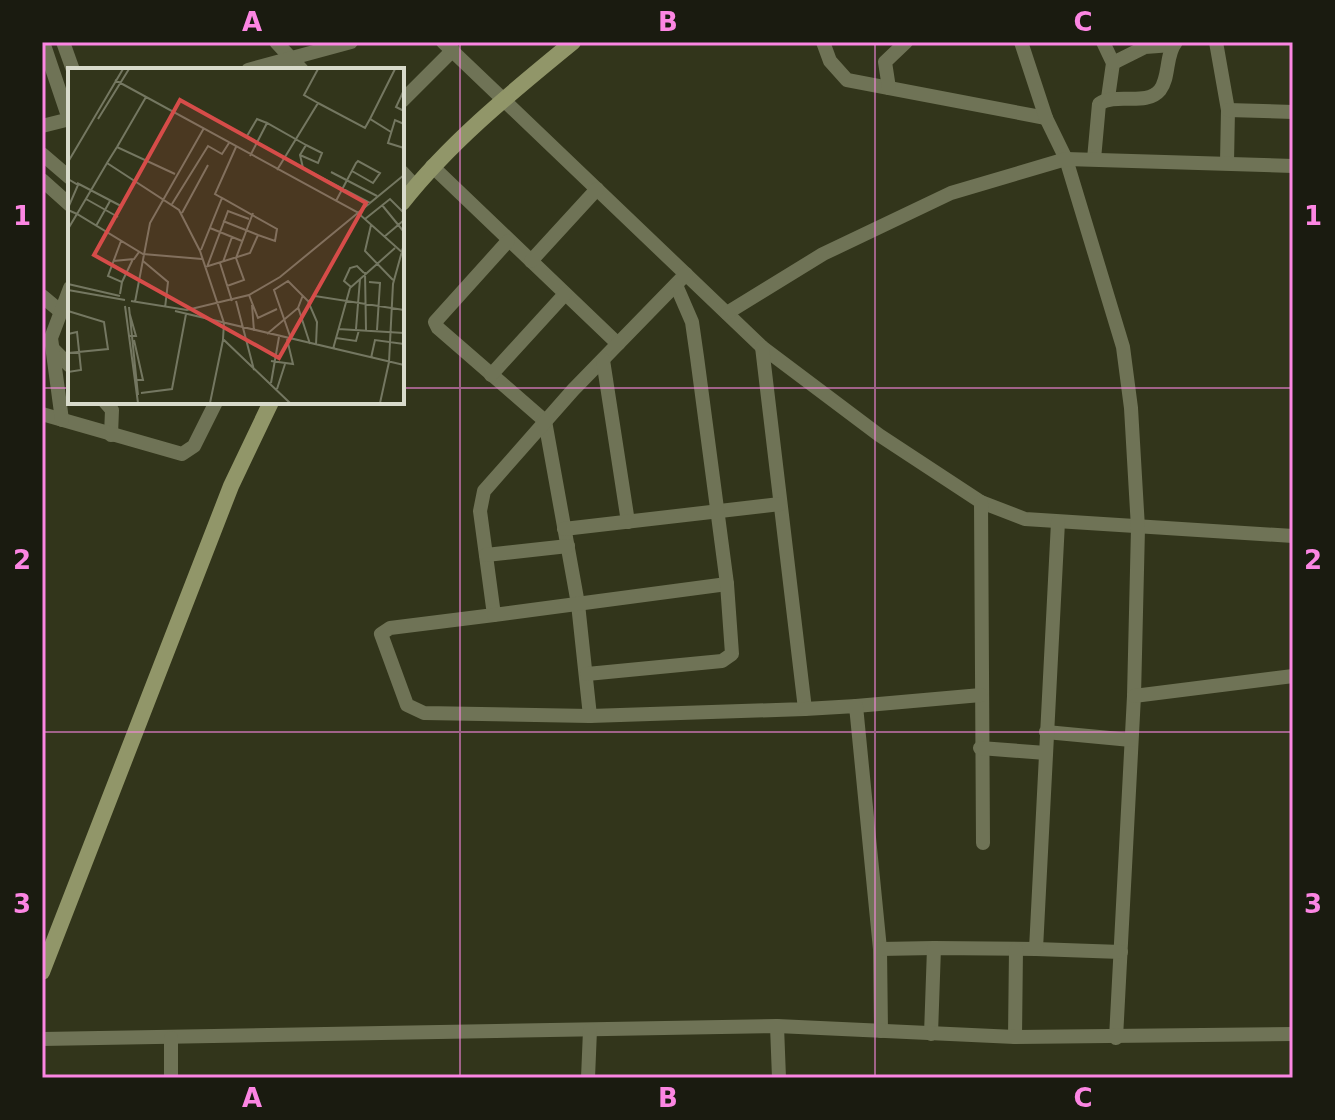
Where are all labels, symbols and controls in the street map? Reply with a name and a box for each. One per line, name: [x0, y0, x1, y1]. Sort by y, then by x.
text: A: [242, 7, 262, 37]
text: B: [658, 7, 678, 37]
text: C: [1073, 7, 1093, 37]
inset map: [68, 68, 404, 404]
text: 1: [13, 201, 31, 231]
text: 1: [1304, 201, 1322, 231]
text: 2: [13, 545, 31, 575]
text: 2: [1304, 545, 1322, 575]
text: 3: [13, 889, 31, 919]
text: 3: [1304, 889, 1322, 919]
text: A: [242, 1083, 262, 1113]
text: B: [658, 1083, 678, 1113]
text: C: [1073, 1083, 1093, 1113]

